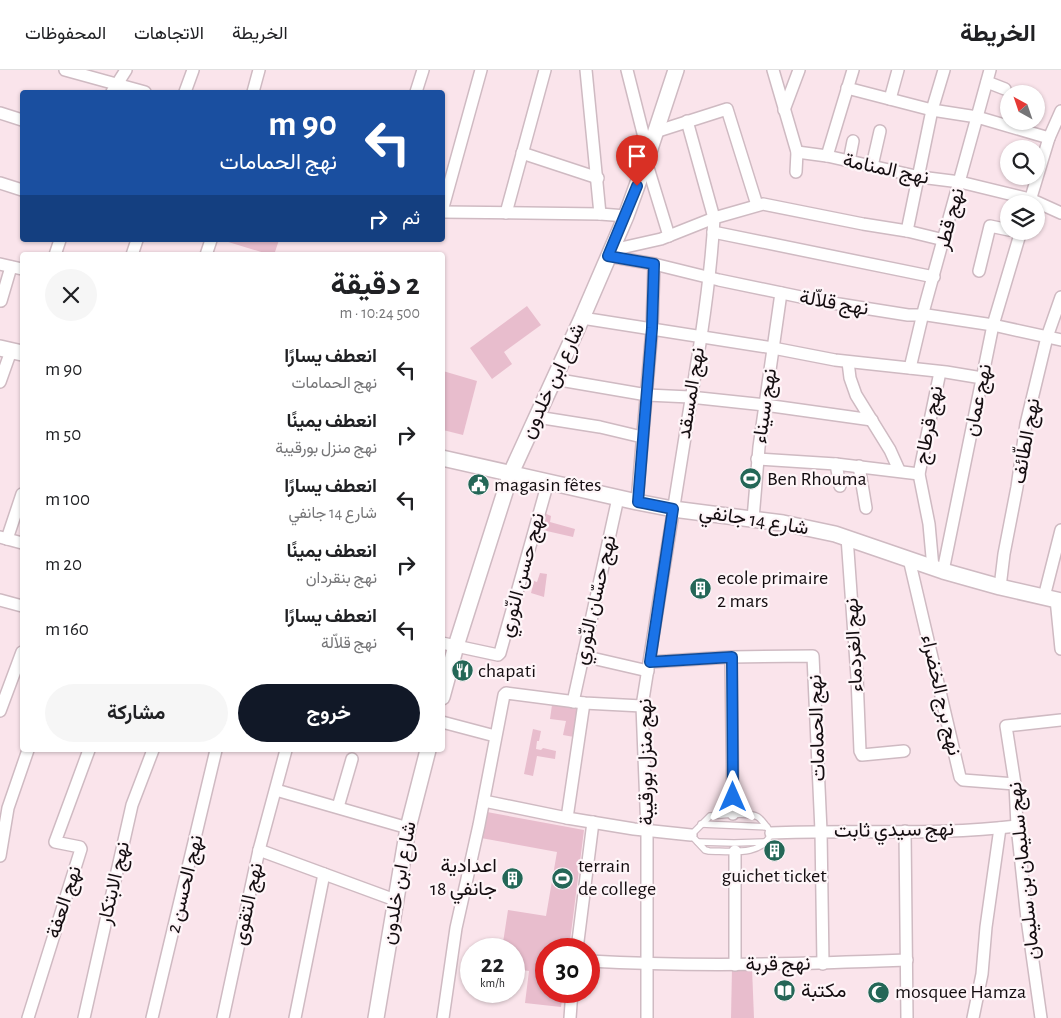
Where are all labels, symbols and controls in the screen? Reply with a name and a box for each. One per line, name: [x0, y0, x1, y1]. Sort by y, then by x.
text: الخريطة: [960, 22, 1036, 46]
text: المحفوظات: [25, 25, 106, 43]
text: الاتجاهات: [134, 25, 204, 43]
text: الخريطة: [232, 25, 288, 43]
north arrow: [1000, 85, 1045, 130]
map controls: [1000, 85, 1045, 240]
text: 90 m: [268, 107, 337, 142]
icon: left: [355, 110, 420, 175]
pin: [616, 135, 658, 186]
button: search: [1000, 140, 1045, 185]
icon: arrive: [623, 142, 651, 170]
street label: نهج المنامة: [840, 150, 931, 191]
text: نهج الحمامات: [219, 151, 337, 173]
street label: نهج قطر: [932, 186, 971, 254]
button: layers: [1000, 195, 1045, 240]
icon: right: [364, 205, 392, 233]
text: ثم: [402, 209, 420, 228]
button: close: [45, 269, 97, 321]
text: 2 دقيقة: [331, 270, 420, 300]
street label: نهج قلاّلة: [797, 285, 871, 322]
text: 500 m · 10:24: [339, 305, 420, 321]
street label: شارع ابن خلدون: [518, 320, 591, 443]
street label: نهج المسقد: [674, 346, 711, 440]
text: انعطف يسارًا: [284, 347, 377, 366]
icon: left: [392, 356, 420, 384]
text: 90 m: [45, 360, 82, 379]
street label: نهج عمان: [961, 362, 998, 439]
street label: نهج سيناء: [750, 367, 783, 445]
text: نهج الحمامات: [292, 375, 377, 391]
street label: نهج قرطاج: [912, 384, 949, 467]
street label: نهج الطّائف: [1005, 396, 1046, 486]
text: انعطف يمينًا: [287, 412, 377, 431]
icon: right: [392, 421, 420, 449]
text: 50 m: [45, 425, 81, 444]
text: نهج منزل بورقيبة: [275, 440, 377, 456]
sports icon: Ben Rhouma: [739, 467, 763, 491]
place label: Ben Rhouma: [767, 469, 867, 489]
public building icon: magasin fêtes: [466, 473, 490, 497]
place label: magasin fêtes: [494, 475, 601, 495]
text: انعطف يسارًا: [284, 477, 377, 496]
icon: left: [392, 486, 420, 514]
text: 100 m: [45, 490, 90, 509]
street label: شارع 14 جانفي: [697, 501, 810, 544]
text: شارع 14 جانفي: [289, 505, 377, 521]
street label: نهج حسن النّوري: [495, 511, 554, 641]
street label: نهج حسّان النّوري: [570, 533, 625, 668]
text: انعطف يمينًا: [287, 542, 377, 561]
icon: right: [392, 551, 420, 579]
text: 20 m: [45, 555, 82, 574]
place label: ecole primaire 2 mars: [717, 568, 828, 611]
text: نهج بنقردان: [306, 570, 377, 586]
building icon: ecole primaire 2 mars: [689, 577, 713, 601]
street label: نهج الغردماء: [842, 597, 869, 693]
text: انعطف يسارًا: [284, 607, 377, 626]
icon: left: [392, 616, 420, 644]
text: 160 m: [45, 620, 89, 639]
street label: نهج برج الخضراء: [914, 633, 965, 758]
text: نهج قلاّلة: [321, 635, 377, 651]
restaurant icon: chapati: [450, 659, 474, 683]
place label: chapati: [478, 661, 536, 681]
street label: نهج الحمامات: [805, 674, 832, 782]
button: مشاركة: [45, 684, 228, 742]
button: خروج: [238, 684, 420, 742]
street label: نهج منزل بورقيبة: [635, 698, 660, 826]
position arrow: [706, 770, 758, 822]
street label: نهج سليمان بن سليمان: [1005, 781, 1046, 961]
street label: نهج سيدي ثابت: [834, 819, 954, 847]
street label: شارع ابن خلدون: [378, 820, 423, 947]
street label: نهج الحسن 2: [163, 833, 210, 936]
building icon: guichet ticket: [762, 838, 786, 862]
street label: نهج الابتكار: [95, 840, 136, 928]
place label: اعدادية 18 جانفي: [430, 856, 497, 905]
place label: terrain de college: [578, 856, 656, 899]
street label: نهج التقوى: [230, 861, 269, 948]
street label: نهج العفة: [43, 863, 88, 942]
building icon: اعدادية 18 جانفي: [501, 866, 525, 890]
sports icon: terrain de college: [550, 866, 574, 890]
place label: guichet ticket: [721, 866, 827, 886]
speed limit sign: 30: [535, 938, 600, 1003]
text: 22: [481, 952, 504, 977]
street label: نهج قربة: [745, 953, 811, 978]
text: km/h: [480, 977, 505, 989]
library icon: مكتبة: [773, 979, 797, 1003]
mosque icon: mosquee Hamza: [867, 980, 891, 1004]
place label: مكتبة: [801, 981, 846, 1002]
place label: mosquee Hamza: [895, 982, 1026, 1002]

